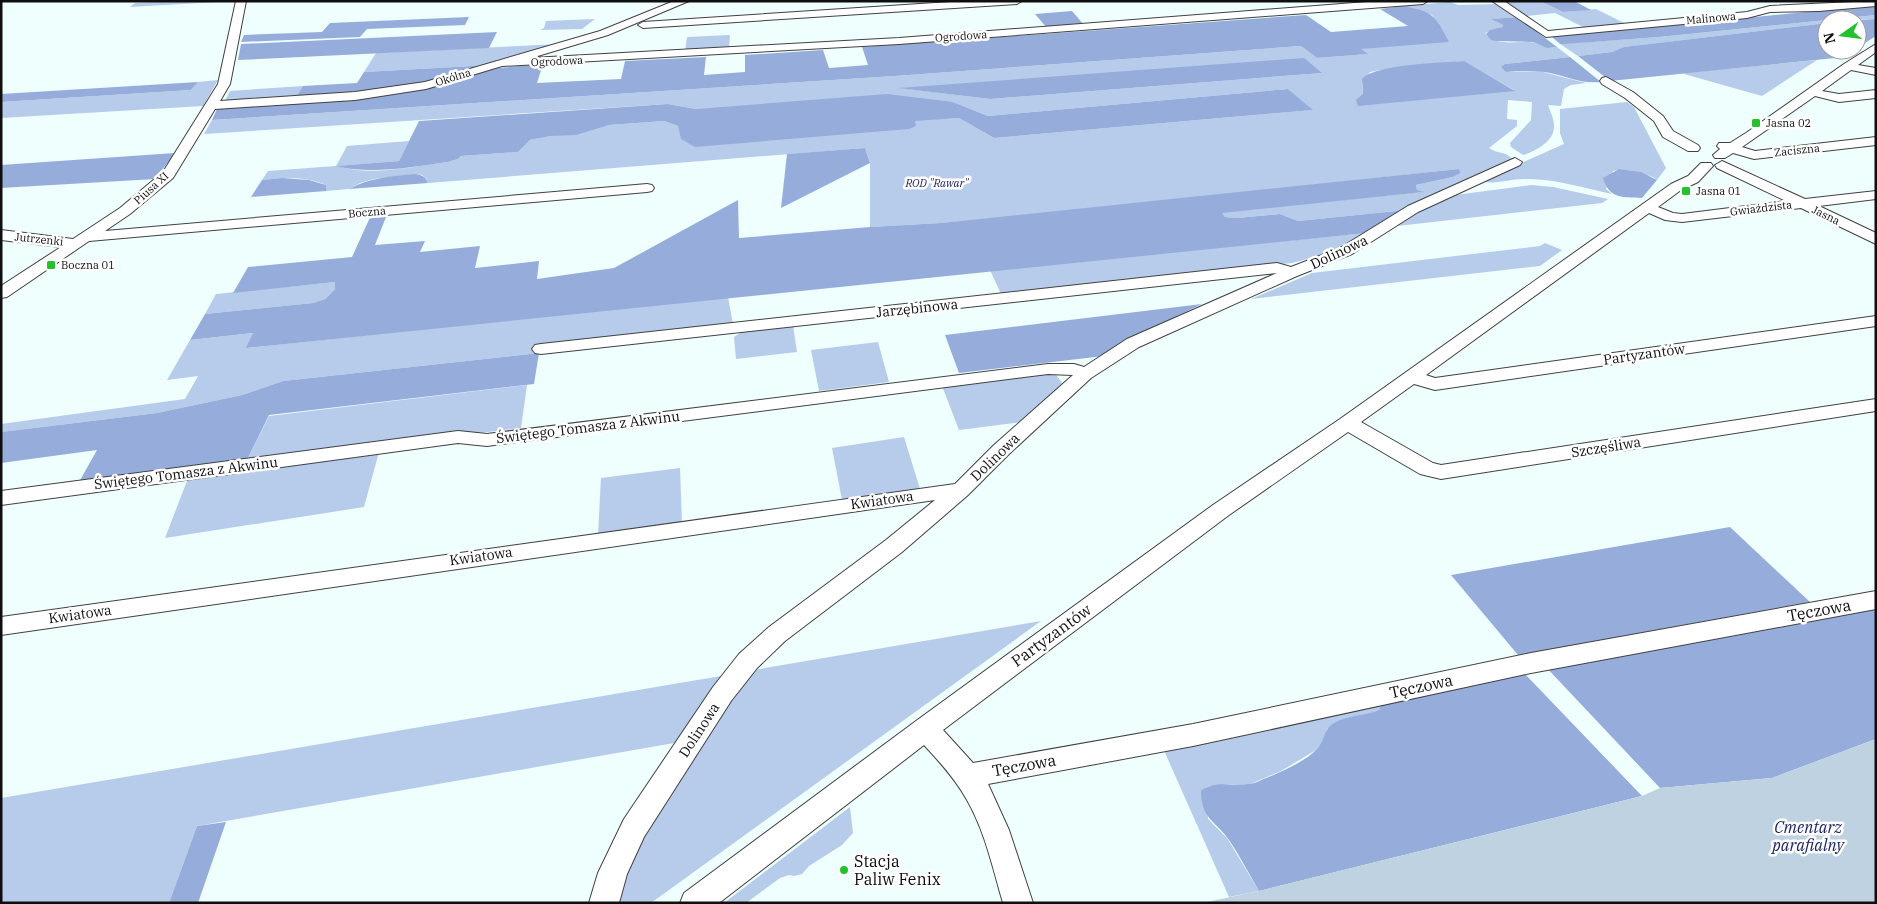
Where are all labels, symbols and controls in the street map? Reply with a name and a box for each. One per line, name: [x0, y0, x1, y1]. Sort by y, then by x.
street label: Malinowa: [1685, 9, 1737, 27]
north arrow: [1817, 10, 1867, 60]
street label: Ogrodowa: [934, 27, 988, 45]
text: N: [1819, 31, 1839, 46]
street label: Ogrodowa: [531, 53, 583, 69]
street label: Okólna: [433, 65, 473, 89]
place label: Jasna 02: [1766, 116, 1811, 130]
marker: Jasna 02: [1750, 117, 1762, 129]
street label: Zaciszna: [1773, 141, 1821, 159]
street label: Piusa XI: [131, 169, 172, 207]
park label: ROD "Rawar": [904, 176, 969, 190]
place label: Jasna 01: [1696, 184, 1741, 198]
marker: Jasna 01: [1680, 185, 1692, 197]
street label: Gwiaździsta: [1729, 197, 1793, 219]
street label: Jasna: [1810, 202, 1842, 228]
street label: Boczna: [347, 203, 387, 221]
street label: Jutrzenki: [14, 229, 65, 249]
street label: Dolinowa: [1307, 231, 1371, 273]
place label: Boczna 01: [61, 258, 115, 272]
marker: Boczna 01: [45, 259, 57, 271]
street label: Jarzębinowa: [875, 295, 959, 321]
street label: Partyzantów: [1602, 339, 1686, 369]
street label: Świętego Tomasza z Akwinu: [495, 406, 681, 447]
street label: Dolinowa: [967, 429, 1024, 485]
street label: Szczęśliwa: [1570, 433, 1643, 461]
street label: Świętego Tomasza z Akwinu: [93, 452, 279, 493]
street label: Kwiatowa: [849, 487, 915, 513]
street label: Kwiatowa: [448, 543, 514, 569]
street label: Tęczowa: [1786, 595, 1853, 625]
street label: Partyzantów: [1007, 599, 1095, 671]
street label: Kwiatowa: [47, 601, 113, 627]
street label: Tęczowa: [1387, 669, 1455, 702]
street label: Dolinowa: [675, 699, 724, 761]
street label: Tęczowa: [991, 750, 1058, 780]
park label: Cmentarz parafialny: [1770, 817, 1845, 855]
place label: Stacja Paliw Fenix: [854, 851, 941, 889]
marker: Stacja Paliw Fenix: [838, 864, 850, 876]

